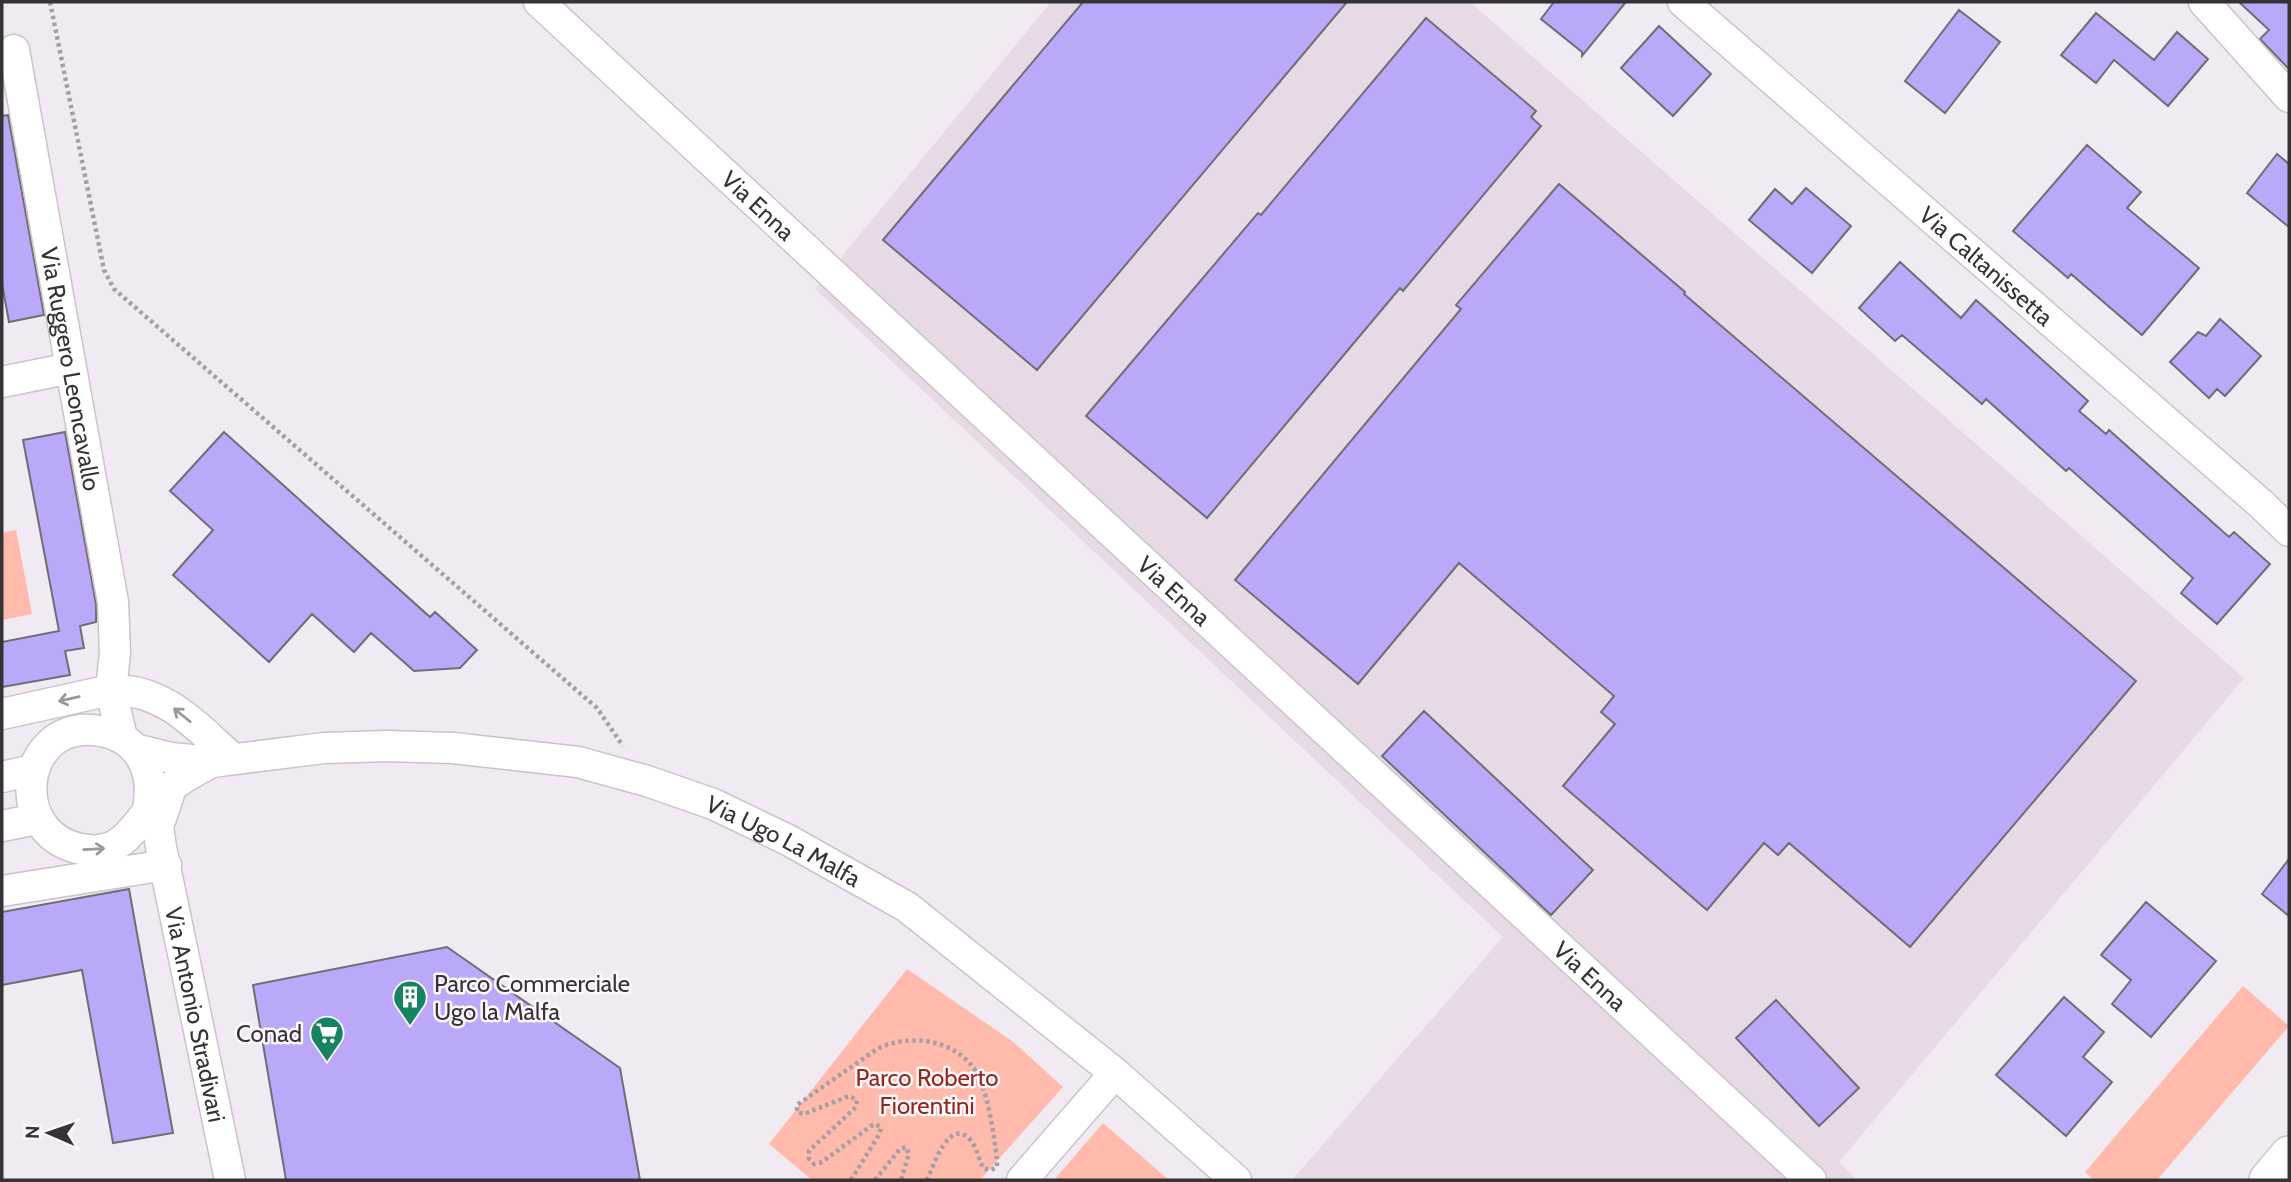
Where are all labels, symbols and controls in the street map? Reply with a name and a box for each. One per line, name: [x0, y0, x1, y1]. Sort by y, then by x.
street label: Via Enna: [716, 164, 801, 246]
street label: Via Caltanissetta: [1914, 200, 2060, 332]
street label: Via Ruggero Leoncavallo: [35, 245, 107, 493]
street label: Via Enna: [1132, 549, 1217, 632]
one-way arrow: [59, 693, 81, 706]
one-way arrow: [173, 707, 191, 722]
street label: Via Ugo La Malfa: [702, 789, 866, 893]
one-way arrow: [82, 842, 104, 855]
street label: Via Antonio Stradivari: [159, 904, 232, 1125]
street label: Via Enna: [1548, 935, 1633, 1017]
place label: Parco Commerciale Ugo la Malfa: [434, 969, 630, 1026]
building icon: Parco Commerciale Ugo la Malfa: [391, 978, 429, 1027]
supermarket icon: Conad: [308, 1014, 346, 1063]
place label: Conad: [236, 1019, 302, 1048]
park label: Parco Roberto Fiorentini: [855, 1063, 999, 1120]
north arrow: [14, 1098, 84, 1168]
text: N: [21, 1125, 44, 1140]

